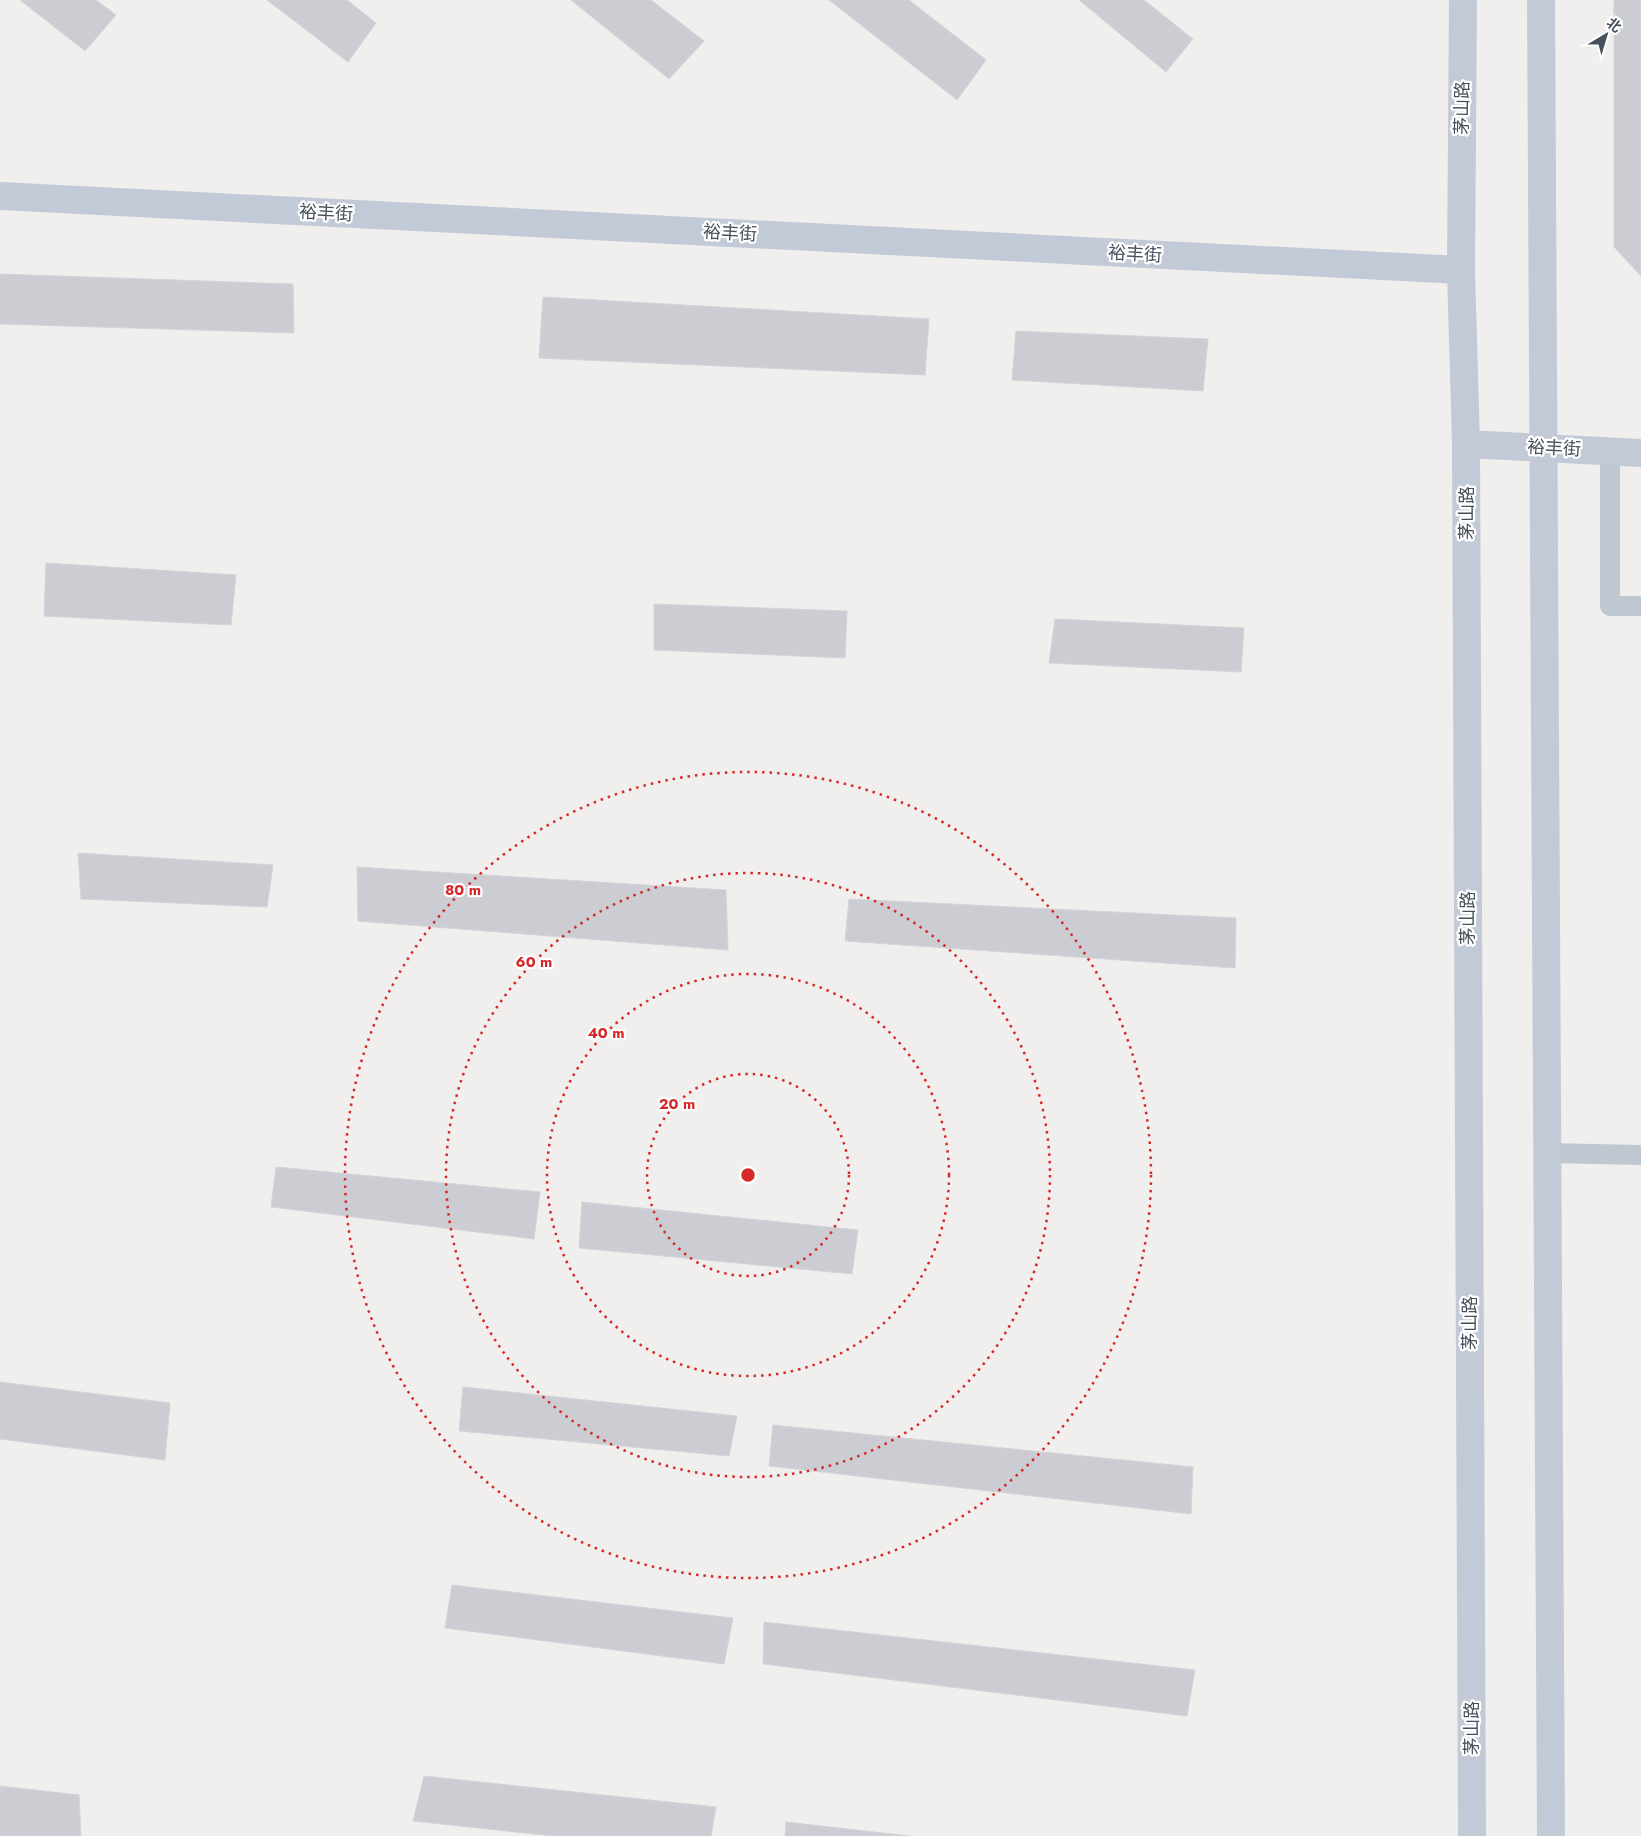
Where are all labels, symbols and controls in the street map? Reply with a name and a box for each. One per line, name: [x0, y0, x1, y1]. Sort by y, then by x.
north arrow: [1581, 10, 1631, 60]
text: 北: [1602, 13, 1626, 37]
street label: 茅山路: [1449, 81, 1475, 135]
street label: 裕丰街: [298, 199, 354, 227]
street label: 裕丰街: [702, 219, 758, 247]
street label: 裕丰街: [1107, 240, 1163, 268]
street label: 裕丰街: [1526, 434, 1582, 462]
street label: 茅山路: [1454, 486, 1480, 540]
text: 80 m: [445, 879, 481, 901]
street label: 茅山路: [1455, 891, 1481, 945]
text: 60 m: [516, 951, 552, 973]
text: 40 m: [587, 1022, 625, 1044]
text: 20 m: [659, 1093, 695, 1115]
centre of rings: [739, 1166, 757, 1184]
street label: 茅山路: [1457, 1296, 1483, 1350]
street label: 茅山路: [1459, 1701, 1485, 1755]

